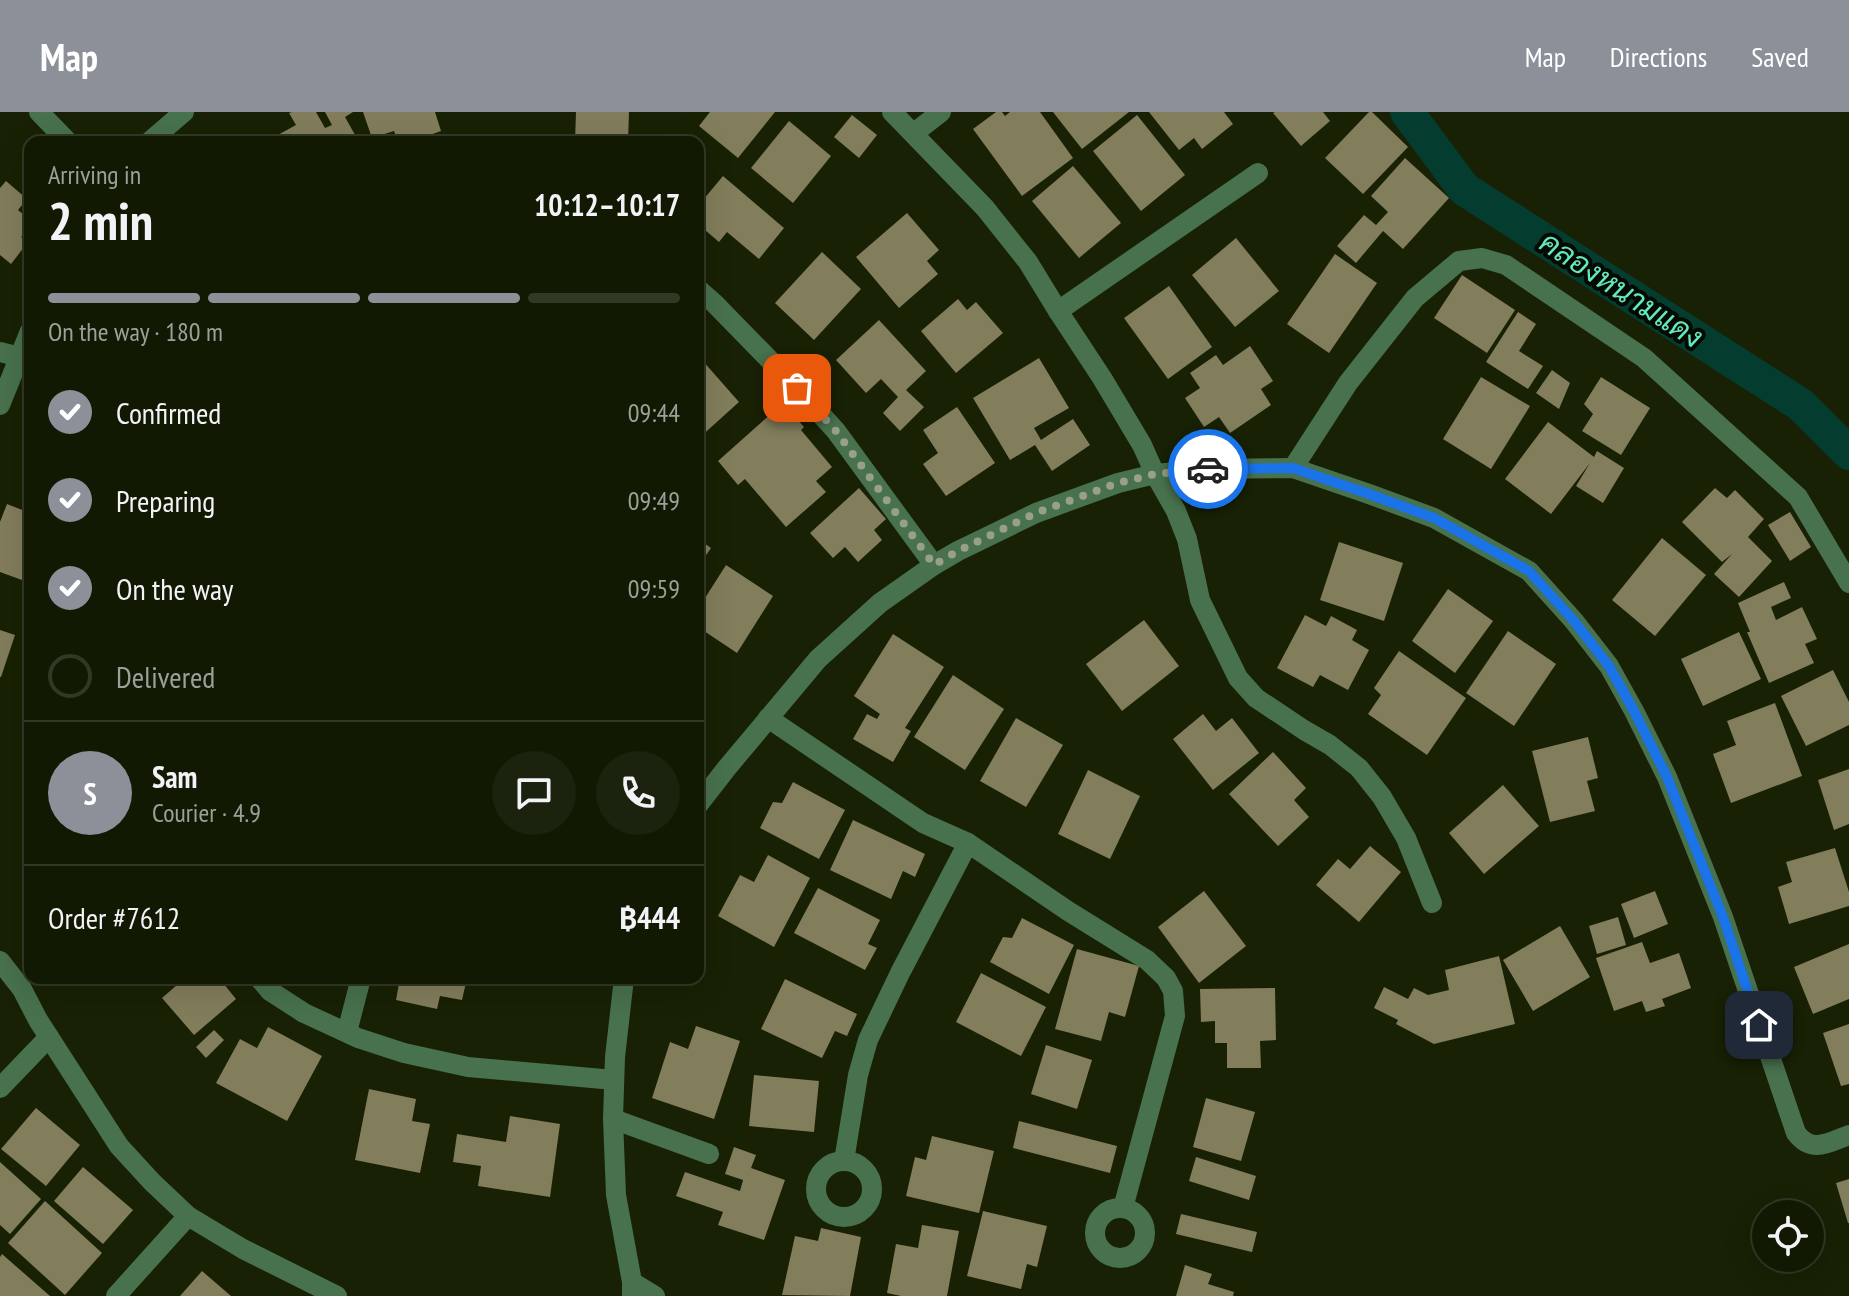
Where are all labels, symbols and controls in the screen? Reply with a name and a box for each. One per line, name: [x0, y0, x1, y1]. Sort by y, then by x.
text: Map: [40, 32, 98, 81]
text: Map: [1525, 38, 1566, 75]
text: Directions: [1610, 38, 1707, 75]
text: Saved: [1751, 38, 1809, 75]
text: Arriving in: [48, 158, 141, 191]
text: 10:12–10:17: [534, 185, 680, 224]
text: 2 min: [48, 187, 153, 254]
water label: คลองหนามแดง: [1533, 222, 1711, 356]
text: On the way · 180 m: [48, 315, 223, 348]
pin: [763, 354, 831, 422]
icon: bag: [775, 366, 819, 410]
icon: check: [48, 390, 92, 434]
text: Confirmed: [116, 393, 221, 432]
text: 09:44: [628, 396, 680, 429]
courier: [1168, 429, 1248, 509]
icon: car: [1186, 447, 1230, 491]
icon: check: [48, 478, 92, 522]
text: Preparing: [116, 481, 215, 520]
text: 09:49: [628, 484, 680, 517]
icon: check: [48, 566, 92, 610]
text: On the way: [116, 569, 233, 608]
text: 09:59: [628, 572, 680, 605]
text: Delivered: [116, 657, 215, 696]
button: chat: [492, 751, 576, 835]
button: phone: [596, 751, 680, 835]
text: Sam: [152, 757, 197, 796]
text: S: [83, 774, 97, 813]
text: Courier · 4.9: [152, 796, 261, 829]
text: Order #7612: [48, 898, 180, 937]
text: ฿444: [619, 898, 680, 937]
pin: [1725, 991, 1793, 1059]
icon: home: [1737, 1003, 1781, 1047]
map controls: [1752, 1200, 1824, 1272]
button: locate: [1752, 1200, 1824, 1272]

